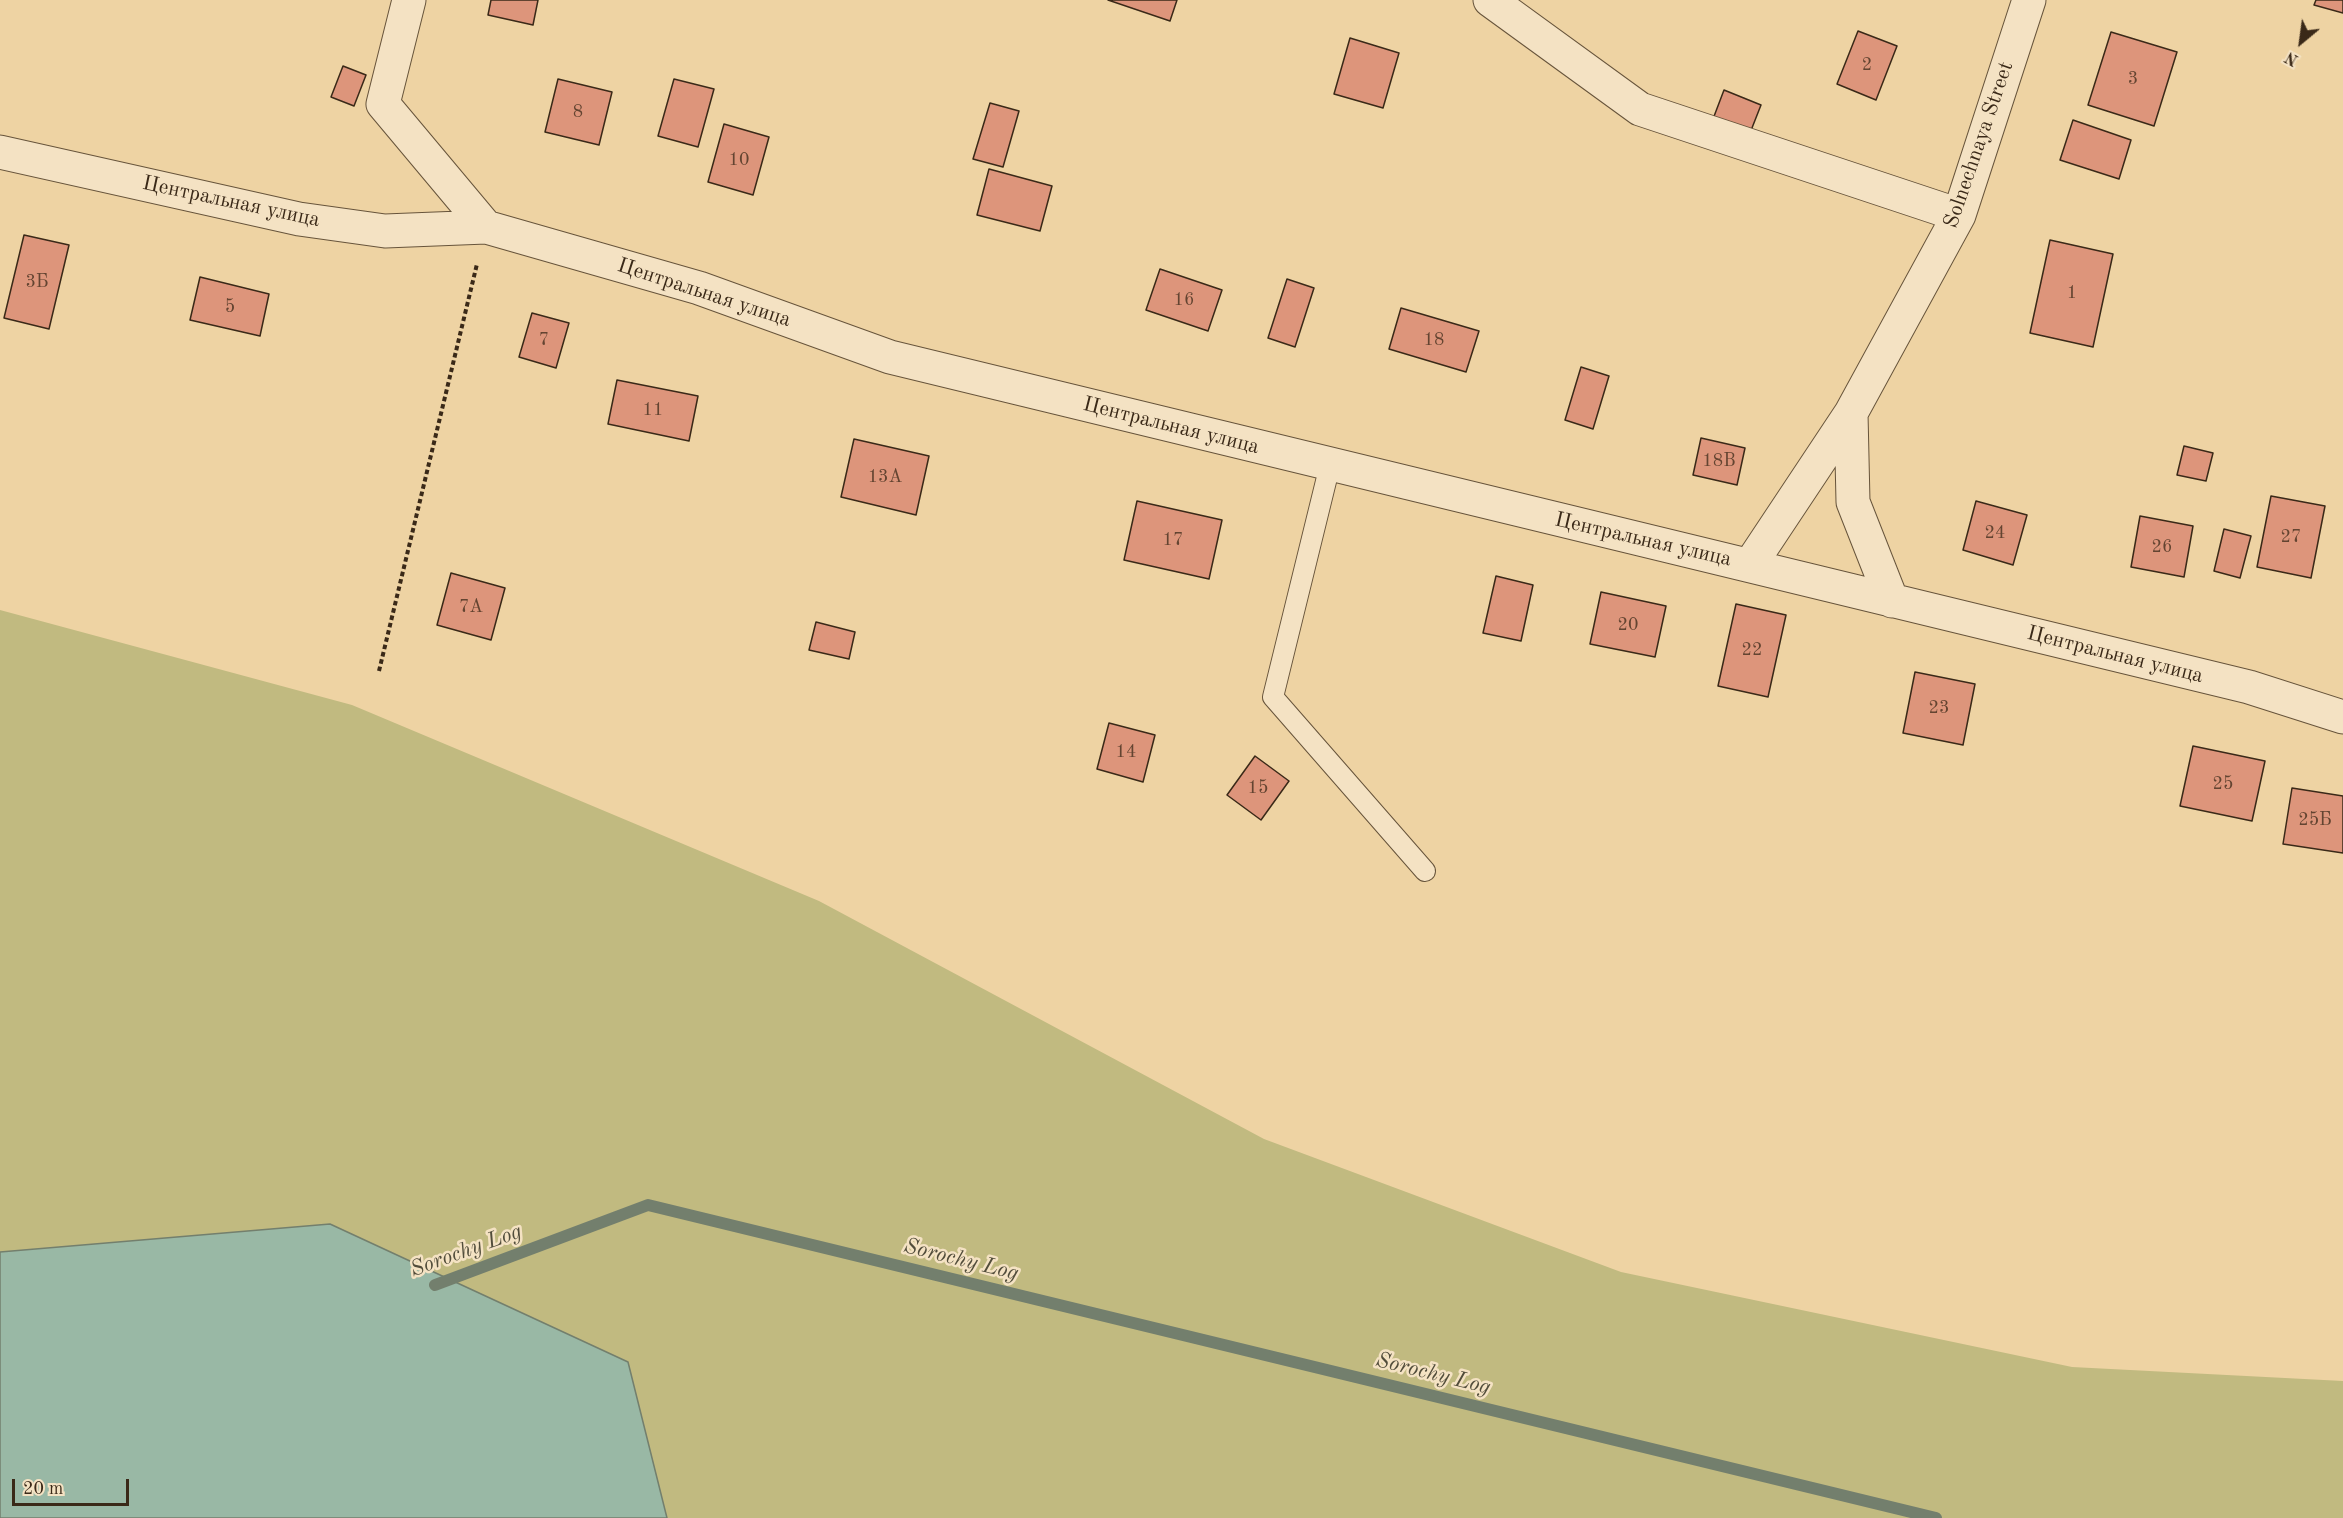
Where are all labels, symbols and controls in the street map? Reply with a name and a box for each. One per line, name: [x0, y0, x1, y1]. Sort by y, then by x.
north arrow: [2271, 12, 2331, 72]
text: N: [2283, 48, 2302, 68]
house number: 2: [1862, 54, 1872, 76]
street label: Solnechnaya Street: [1939, 58, 2019, 232]
house number: 3: [2128, 68, 2138, 90]
house number: 8: [573, 101, 583, 123]
house number: 10: [729, 149, 749, 171]
street label: Центральная улица: [140, 171, 322, 233]
street label: Центральная улица: [614, 253, 794, 333]
house number: 3Б: [25, 271, 49, 293]
house number: 1: [2067, 282, 2077, 304]
house number: 16: [1174, 289, 1194, 311]
house number: 5: [225, 296, 235, 318]
house number: 7: [539, 329, 549, 351]
house number: 18: [1424, 329, 1444, 351]
street label: Центральная улица: [1080, 392, 1262, 460]
house number: 11: [643, 399, 663, 421]
house number: 18В: [1702, 450, 1736, 472]
house number: 13А: [868, 466, 902, 488]
street label: Центральная улица: [1552, 507, 1734, 573]
house number: 24: [1985, 522, 2005, 544]
house number: 27: [2281, 526, 2301, 548]
house number: 17: [1163, 529, 1183, 551]
house number: 26: [2152, 536, 2172, 558]
house number: 7А: [459, 596, 483, 618]
house number: 20: [1618, 614, 1638, 636]
street label: Центральная улица: [2024, 621, 2206, 689]
house number: 22: [1742, 639, 1762, 661]
house number: 23: [1929, 697, 1949, 719]
house number: 14: [1116, 741, 1136, 763]
house number: 25: [2213, 773, 2233, 795]
house number: 15: [1248, 777, 1268, 799]
house number: 25Б: [2298, 809, 2332, 831]
water label: Sorochy Log: [406, 1219, 526, 1283]
water label: Sorochy Log: [901, 1233, 1021, 1287]
water label: Sorochy Log: [1373, 1347, 1493, 1401]
scale bar: [15, 1467, 132, 1505]
text: 20 m: [23, 1480, 63, 1498]

